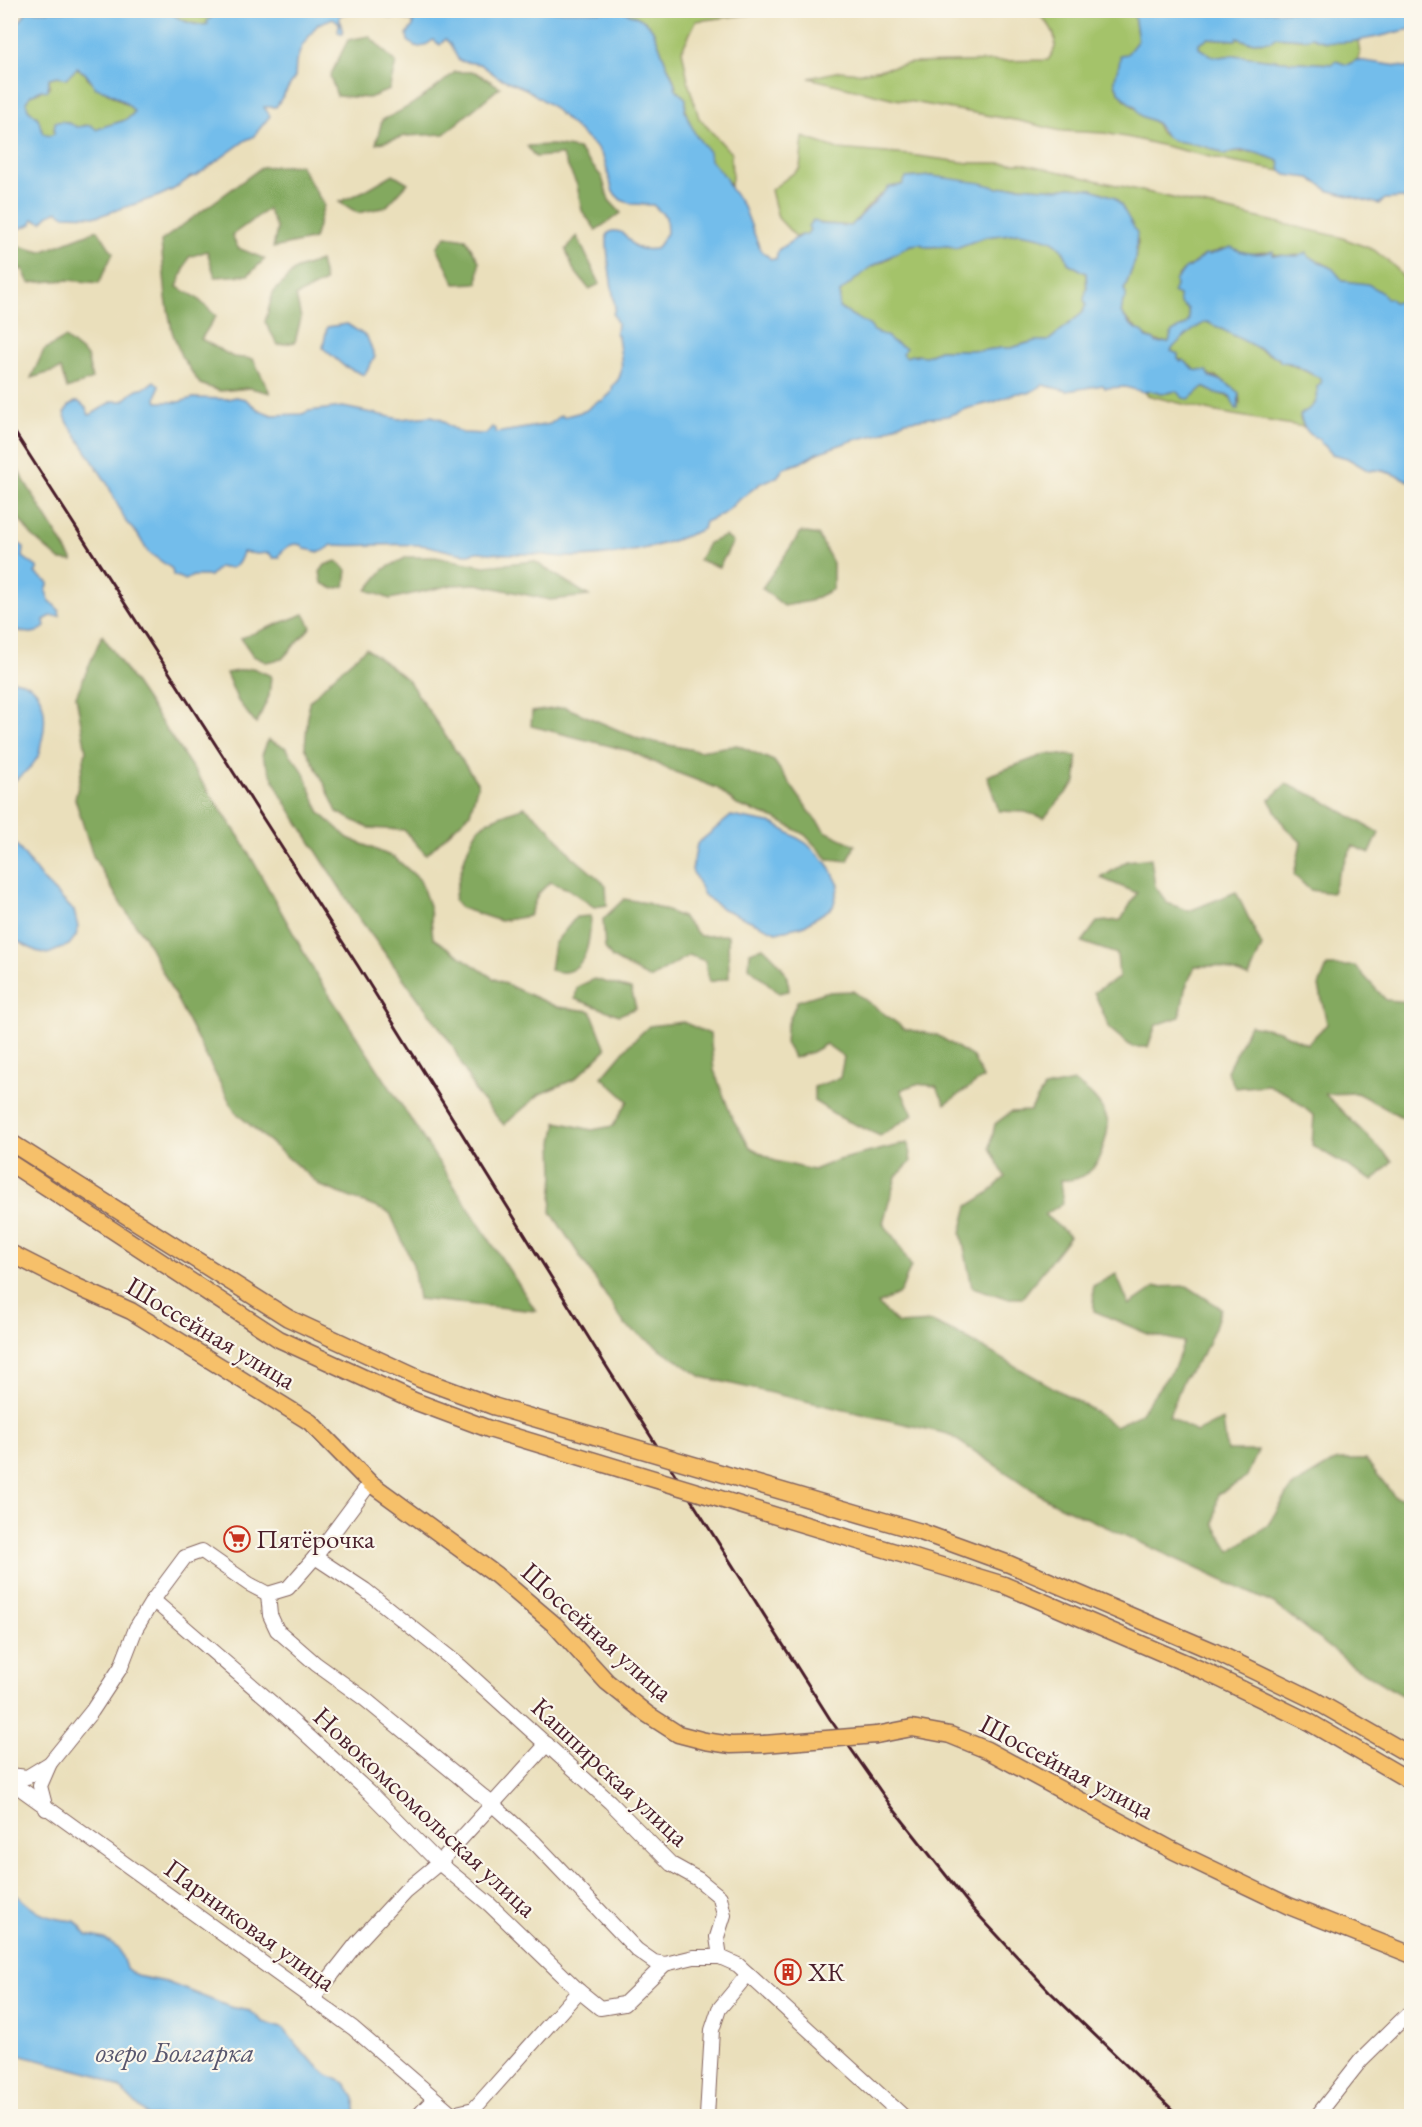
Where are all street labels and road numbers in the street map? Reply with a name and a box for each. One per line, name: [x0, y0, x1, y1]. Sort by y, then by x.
street label: Шоссейная улица: [120, 1268, 303, 1397]
street label: Шоссейная улица: [514, 1554, 681, 1709]
street label: Кашпирская улица: [524, 1689, 697, 1854]
street label: Новокомсомольская улица: [306, 1699, 545, 1925]
street label: Шоссейная улица: [974, 1706, 1161, 1827]
street label: Парниковая улица: [158, 1851, 343, 1999]

